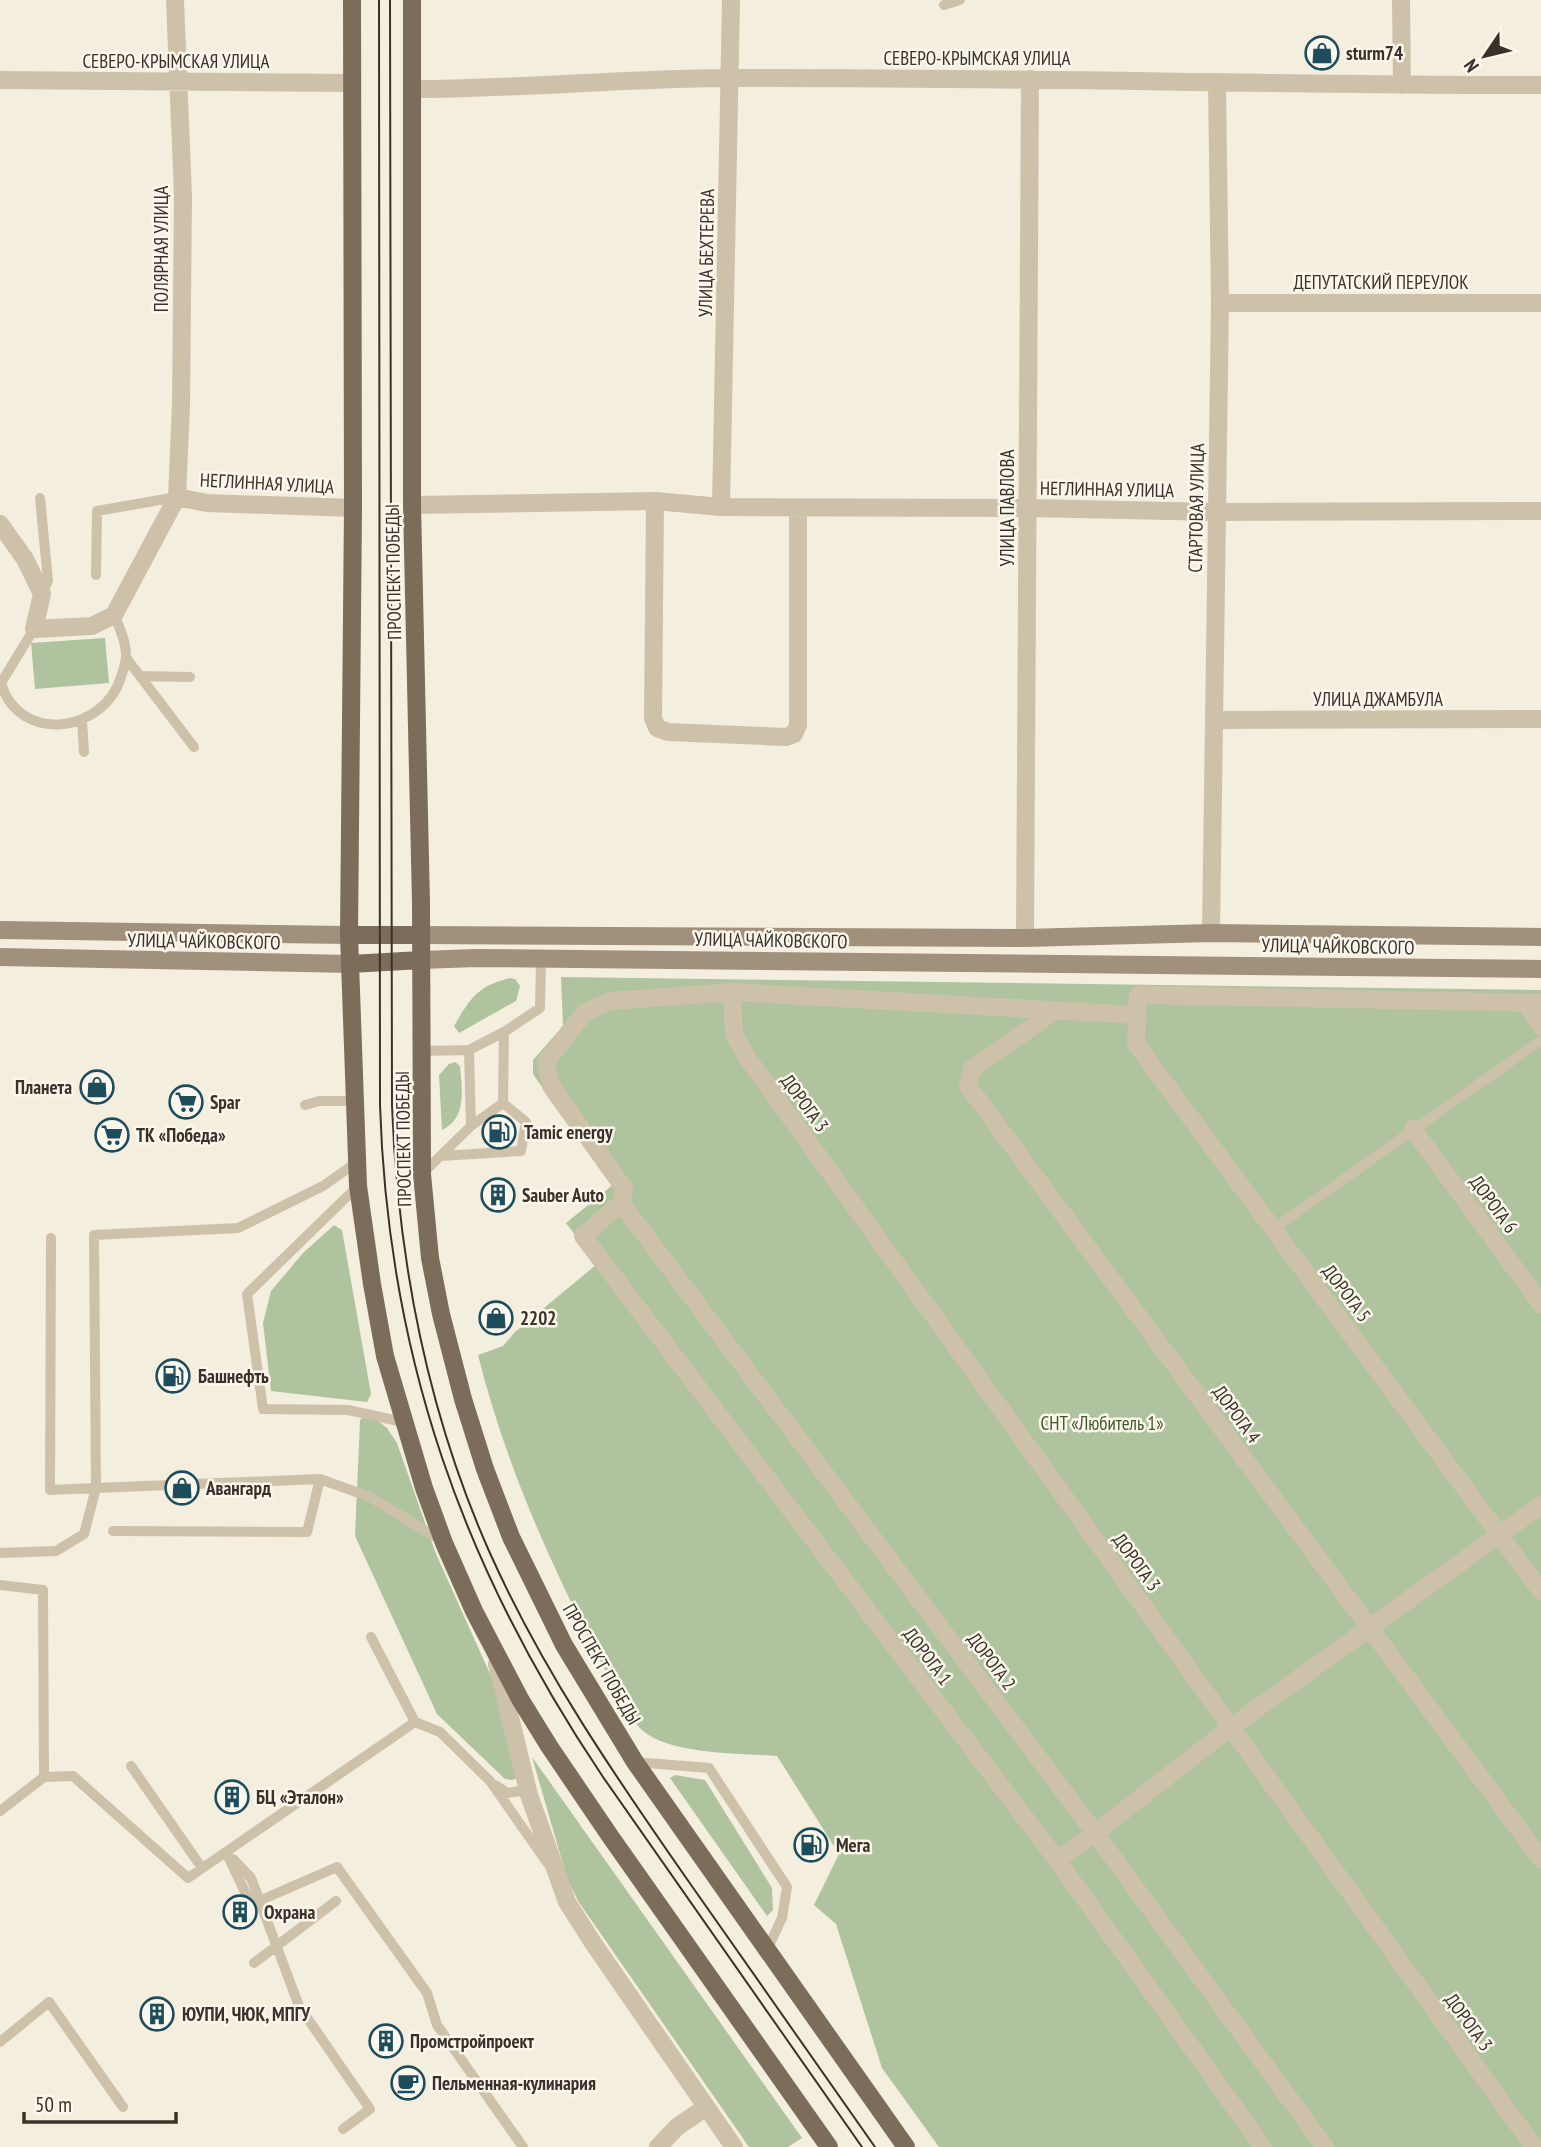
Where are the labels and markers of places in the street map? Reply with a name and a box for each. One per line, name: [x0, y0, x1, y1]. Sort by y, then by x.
shop icon: sturm74: [1303, 34, 1341, 72]
place label: sturm74: [1346, 41, 1403, 65]
shop icon: Планета: [78, 1068, 116, 1106]
place label: Планета: [15, 1075, 72, 1099]
supermarket icon: Spar: [167, 1083, 205, 1121]
place label: Spar: [210, 1090, 241, 1114]
fuel station icon: Tamic energy: [480, 1113, 518, 1151]
supermarket icon: ТК «Победа»: [93, 1116, 131, 1154]
place label: Tamic energy: [524, 1120, 613, 1144]
place label: ТК «Победа»: [136, 1123, 226, 1147]
building icon: Sauber Auto: [479, 1176, 517, 1214]
place label: Sauber Auto: [522, 1183, 604, 1207]
shop icon: 2202: [477, 1299, 515, 1337]
place label: 2202: [520, 1306, 556, 1330]
fuel station icon: Башнефть: [154, 1357, 192, 1395]
place label: Башнефть: [198, 1364, 269, 1388]
shop icon: Авангард: [163, 1469, 201, 1507]
place label: Авангард: [205, 1476, 271, 1500]
building icon: БЦ «Эталон»: [213, 1778, 251, 1816]
place label: БЦ «Эталон»: [256, 1785, 344, 1809]
fuel station icon: Мега: [792, 1826, 830, 1864]
place label: Мега: [836, 1833, 871, 1857]
building icon: Охрана: [221, 1893, 259, 1931]
place label: Охрана: [264, 1900, 315, 1924]
building icon: ЮУПИ, ЧЮК, МПГУ: [138, 1995, 176, 2033]
place label: ЮУПИ, ЧЮК, МПГУ: [182, 2002, 311, 2026]
building icon: Промстройпроект: [367, 2022, 405, 2060]
place label: Промстройпроект: [410, 2029, 534, 2053]
cafe icon: Пельменная-кулинария: [389, 2064, 427, 2102]
place label: Пельменная-кулинария: [432, 2071, 596, 2095]

